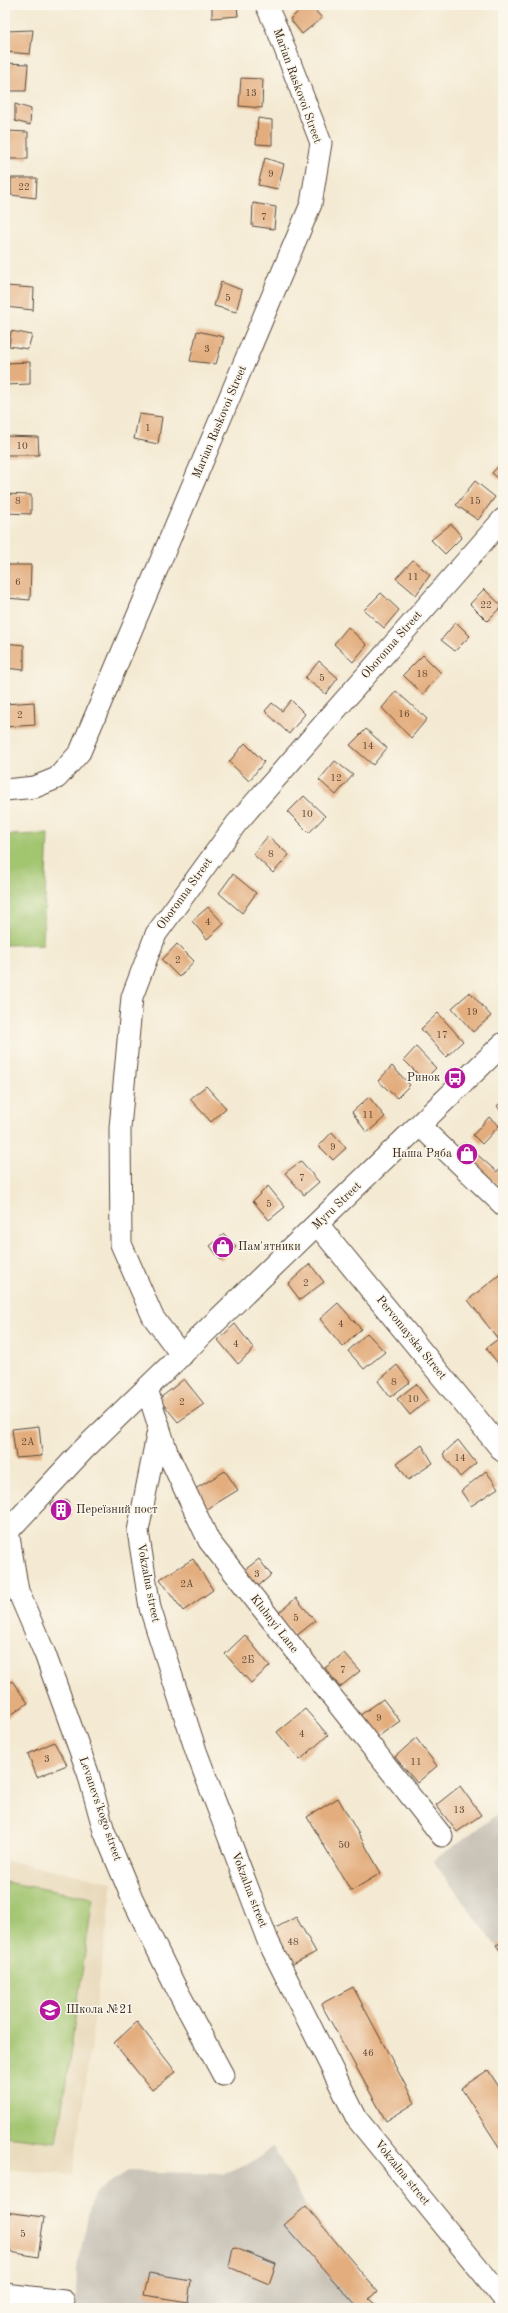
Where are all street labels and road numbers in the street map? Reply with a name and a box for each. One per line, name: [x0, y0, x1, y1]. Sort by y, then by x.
street label: Marian Raskovoi Street: [271, 27, 323, 145]
street label: Marian Raskovoi Street: [191, 364, 249, 480]
street label: Oboronna Street: [359, 609, 425, 681]
street label: Oboronna Street: [155, 856, 215, 932]
street label: Myru Street: [310, 1180, 364, 1232]
street label: Pervomayska Street: [374, 1294, 448, 1382]
street label: Vokzalna street: [134, 1543, 162, 1623]
street label: Klubnyi Lane: [248, 1593, 301, 1656]
street label: Levanevs'kogo street: [77, 1755, 123, 1863]
street label: Vokzalna street: [229, 1850, 269, 1930]
street label: Vokzalna street: [372, 2138, 432, 2208]

